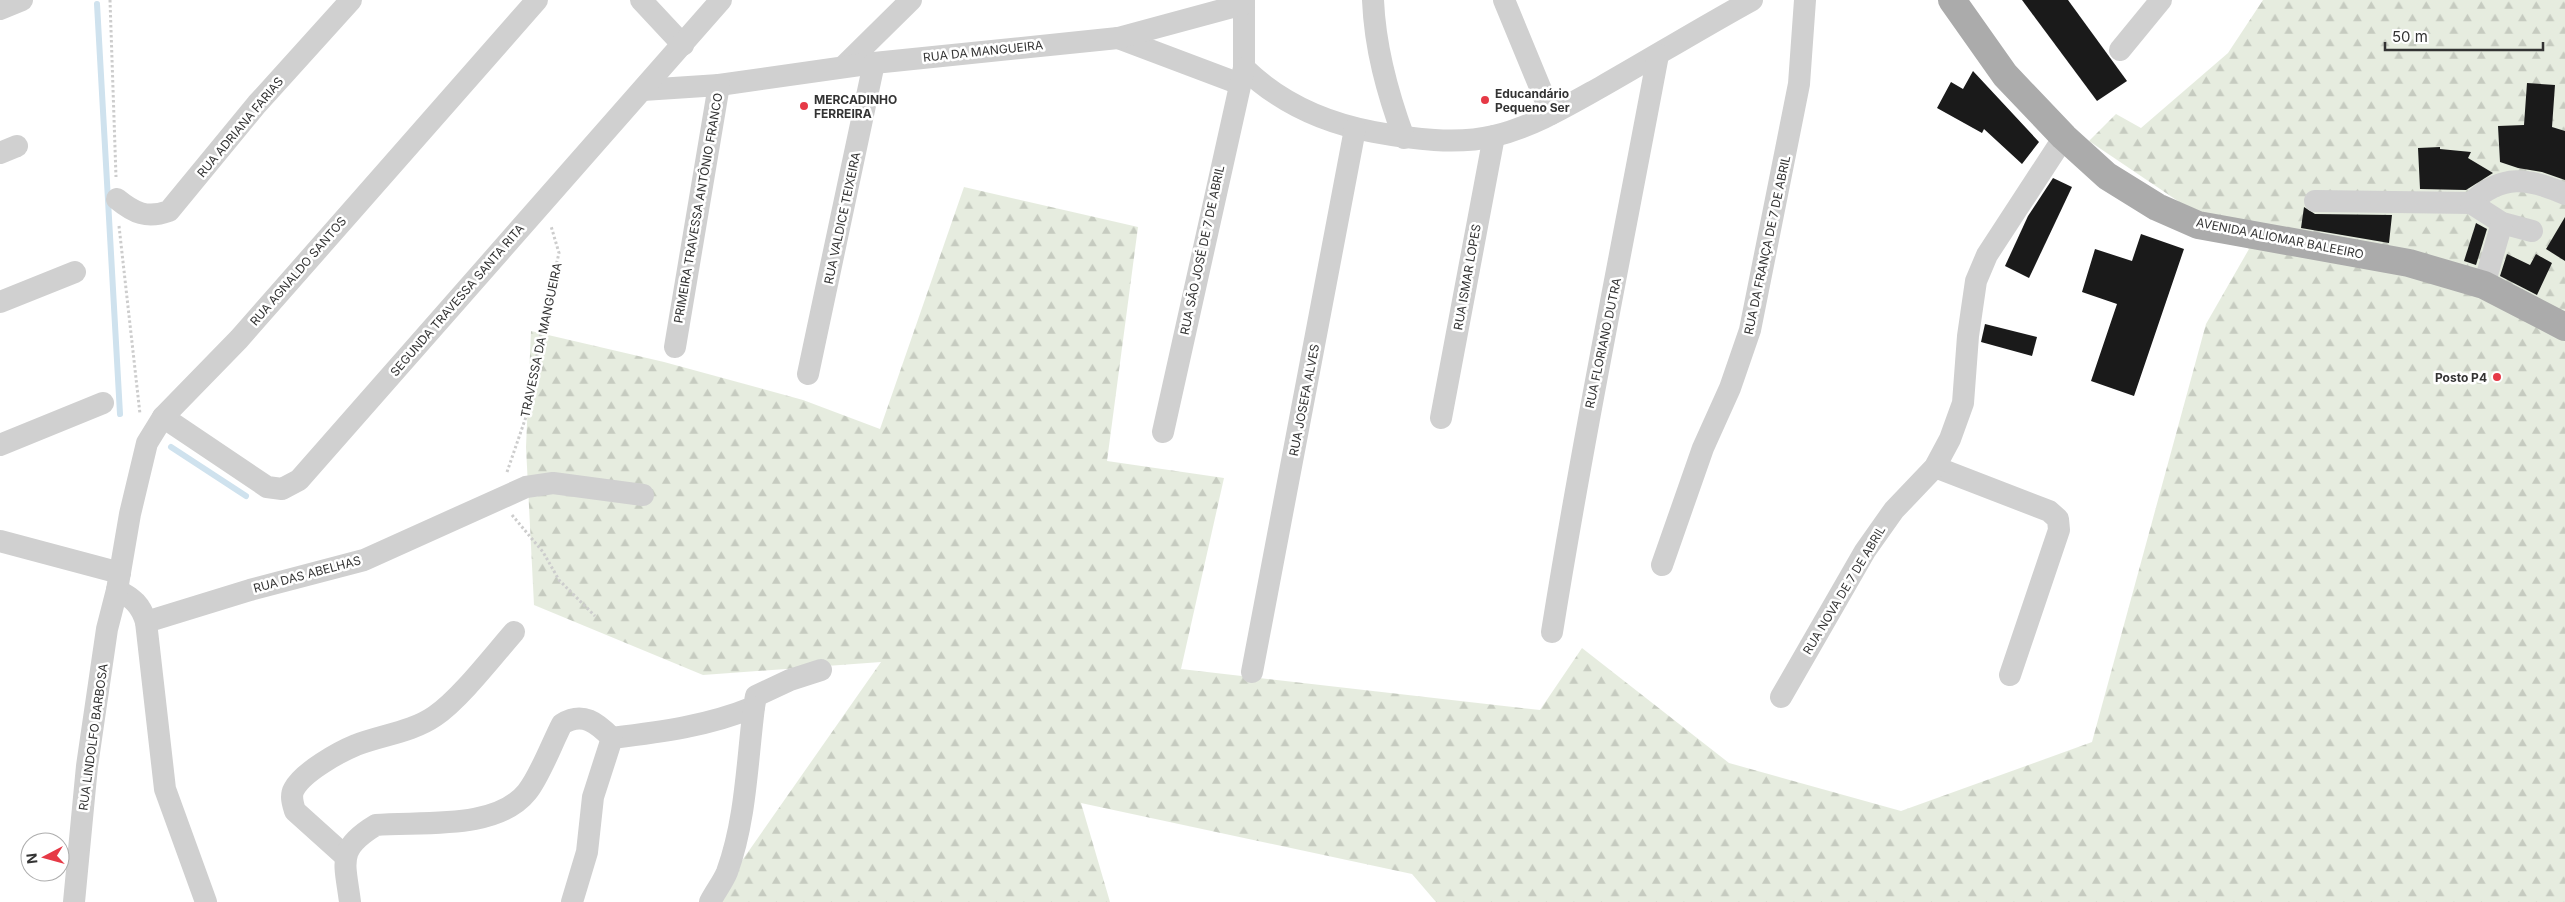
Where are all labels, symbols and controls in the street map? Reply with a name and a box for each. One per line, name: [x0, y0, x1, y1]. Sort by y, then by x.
scale bar: [2385, 20, 2542, 52]
text: 50 m: [2392, 27, 2428, 46]
street label: RUA DA MANGUEIRA: [922, 37, 1044, 65]
street label: RUA ADRIANA FARIAS: [194, 74, 286, 180]
place label: Educandário Pequeno Ser: [1495, 86, 1570, 115]
street label: PRIMEIRA TRAVESSA ANTÔNIO FRANCO: [670, 92, 726, 324]
place label: MERCADINHO FERREIRA: [814, 92, 897, 121]
marker: Educandário Pequeno Ser: [1479, 94, 1491, 106]
marker: MERCADINHO FERREIRA: [798, 100, 810, 112]
street label: RUA VALDICE TEIXEIRA: [821, 151, 863, 285]
street label: RUA DA FRANÇA DE 7 DE ABRIL: [1741, 154, 1793, 336]
street label: RUA SÃO JOSÉ DE 7 DE ABRIL: [1177, 164, 1227, 336]
street label: RUA AGNALDO SANTOS: [247, 213, 350, 329]
street label: AVENIDA ALIOMAR BALEEIRO: [2195, 214, 2365, 262]
street label: SEGUNDA TRAVESSA SANTA RITA: [387, 221, 527, 379]
street label: RUA ISMAR LOPES: [1450, 223, 1484, 331]
street label: TRAVESSA DA MANGUEIRA: [517, 261, 565, 419]
street label: RUA FLORIANO DUTRA: [1582, 276, 1624, 410]
street label: RUA JOSEFA ALVES: [1286, 342, 1322, 457]
place label: Posto P4: [2435, 370, 2487, 385]
marker: Posto P4: [2491, 371, 2503, 383]
street label: RUA NOVA DE 7 DE ABRIL: [1800, 523, 1889, 657]
street label: RUA DAS ABELHAS: [252, 552, 363, 596]
street label: RUA LINDOLFO BARBOSA: [75, 663, 111, 811]
north arrow: [20, 832, 70, 882]
text: N: [23, 852, 41, 865]

